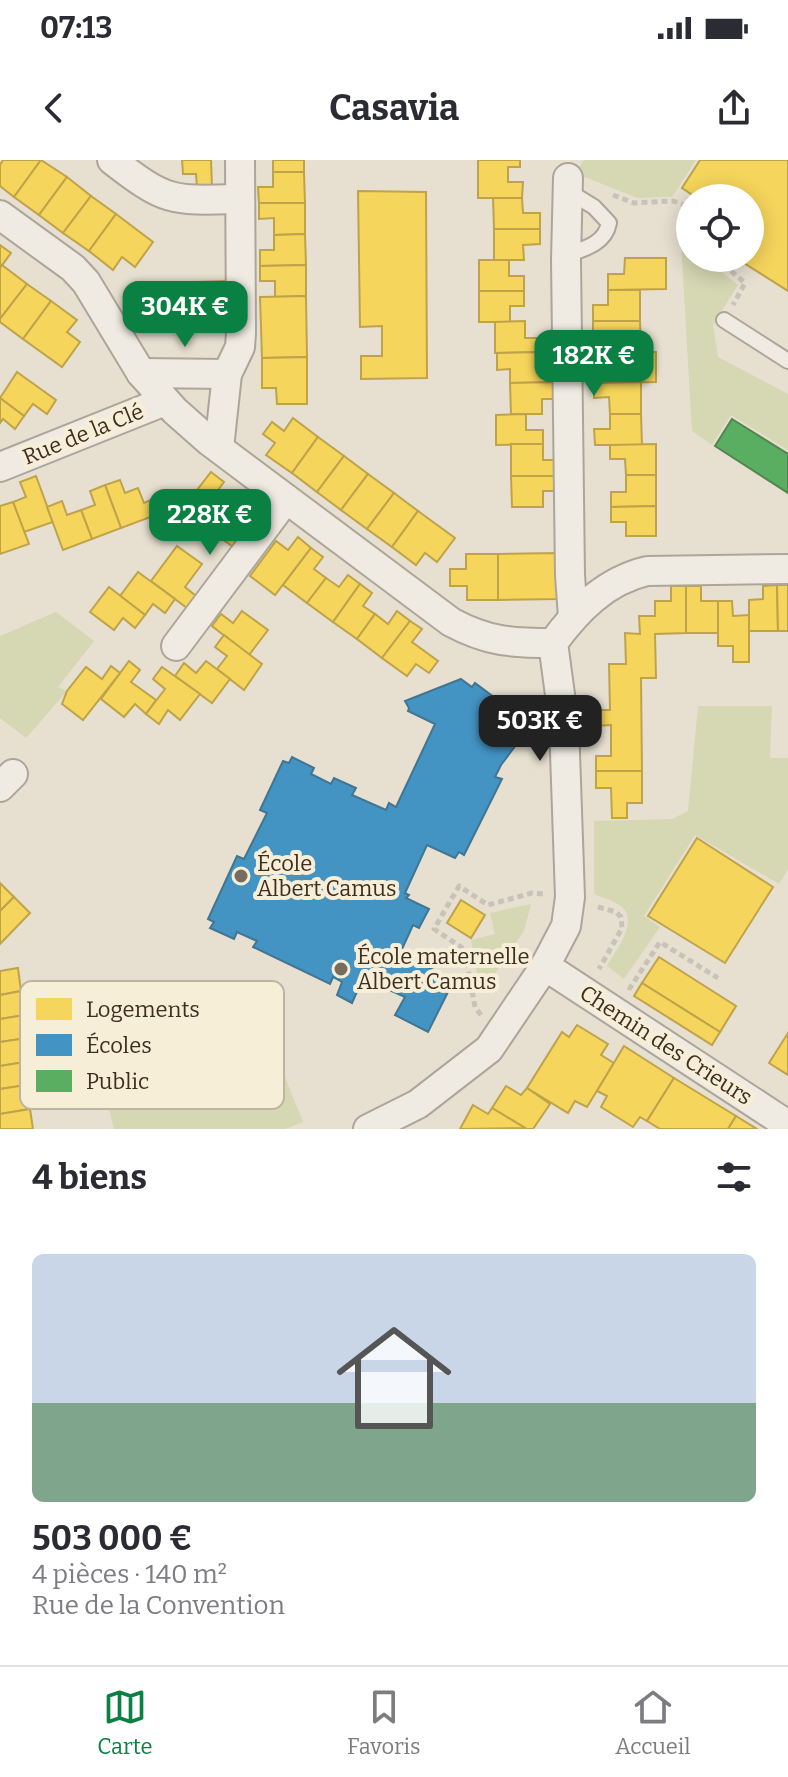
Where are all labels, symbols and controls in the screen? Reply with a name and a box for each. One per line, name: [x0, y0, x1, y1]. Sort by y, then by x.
text: 07:13: [40, 10, 112, 46]
icon: back: [32, 86, 76, 130]
text: Casavia: [329, 86, 459, 130]
icon: share: [712, 86, 756, 130]
map controls: [676, 184, 764, 272]
button: locate: [676, 184, 764, 272]
pin: 304K €: [120, 281, 250, 349]
text: 304K €: [141, 291, 229, 322]
pin: 182K €: [529, 330, 659, 398]
text: 182K €: [553, 340, 635, 371]
street label: Rue de la Clé: [19, 397, 147, 471]
pin: 228K €: [145, 489, 275, 557]
text: 228K €: [167, 499, 253, 530]
pin: 503K €: [475, 695, 605, 763]
text: 503K €: [497, 705, 583, 736]
place label: École Albert Camus: [257, 850, 396, 902]
marker: École Albert Camus: [232, 867, 250, 885]
place label: École maternelle Albert Camus: [357, 943, 529, 995]
marker: École maternelle Albert Camus: [332, 960, 350, 978]
street label: Chemin des Crieurs: [575, 979, 757, 1111]
legend: [20, 981, 284, 1109]
text: Logements: [86, 996, 200, 1023]
text: Écoles: [86, 1032, 152, 1059]
text: Public: [86, 1068, 149, 1095]
icon: filters: [712, 1155, 756, 1199]
text: 4 biens: [32, 1157, 147, 1198]
icon: home: [322, 1306, 466, 1450]
text: 503 000 €: [32, 1518, 192, 1559]
text: 4 pièces · 140 m²: [32, 1559, 227, 1590]
text: Rue de la Convention: [32, 1590, 285, 1621]
tab: Carte: [97, 1685, 152, 1760]
tab: Favoris: [347, 1685, 421, 1760]
tab: Accueil: [615, 1685, 691, 1760]

